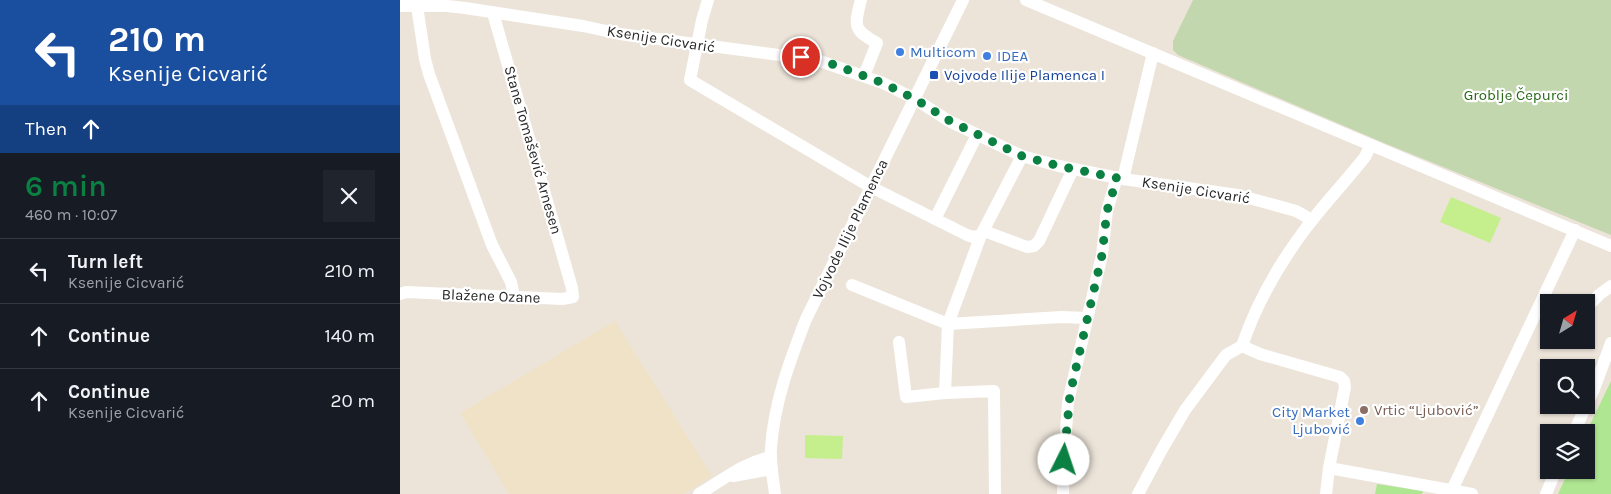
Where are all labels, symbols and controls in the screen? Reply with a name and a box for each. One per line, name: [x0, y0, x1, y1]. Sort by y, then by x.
text: 210 m: [108, 19, 206, 60]
icon: left: [25, 20, 90, 85]
street label: Ksenije Cicvarić: [606, 22, 716, 56]
pin: [780, 36, 822, 78]
icon: arrive: [787, 43, 815, 71]
place label: Multicom: [910, 43, 976, 61]
marker: Multicom: [894, 46, 906, 58]
place label: IDEA: [997, 47, 1029, 65]
marker: IDEA: [981, 50, 993, 62]
text: Ksenije Cicvarić: [108, 61, 268, 87]
street label: Stane Tomašević Arnesen: [500, 64, 566, 236]
place label: Vojvode Ilije Plamenca I: [944, 66, 1105, 84]
marker: Vojvode Ilije Plamenca I: [928, 69, 940, 81]
park label: Groblje Čepurci: [1464, 86, 1568, 104]
icon: ahead: [77, 115, 105, 143]
text: Then: [25, 118, 67, 140]
street label: Vojvode Ilije Plamenca: [808, 156, 892, 302]
text: 6 min: [25, 168, 107, 204]
button: close: [323, 170, 375, 222]
street label: Ksenije Cicvarić: [1141, 173, 1251, 207]
text: 460 m · 10:07: [25, 205, 117, 224]
text: Turn left: [68, 251, 143, 273]
icon: left: [25, 257, 53, 285]
text: 210 m: [324, 260, 375, 282]
text: Ksenije Cicvarić: [68, 273, 184, 292]
street label: Blažene Ozane: [441, 285, 541, 307]
north arrow: [1540, 294, 1595, 349]
map controls: [1540, 294, 1595, 479]
icon: ahead: [25, 322, 53, 350]
text: Continue: [68, 325, 150, 347]
text: 140 m: [325, 325, 375, 347]
button: search: [1540, 359, 1595, 414]
text: Continue: [68, 381, 150, 403]
icon: ahead: [25, 387, 53, 415]
text: 20 m: [330, 390, 375, 412]
place label: Vrtic “Ljubović”: [1374, 401, 1479, 419]
text: Ksenije Cicvarić: [68, 403, 184, 422]
place label: City Market Ljubović: [1272, 403, 1350, 438]
marker: Vrtic “Ljubović”: [1358, 404, 1370, 416]
marker: City Market Ljubović: [1354, 415, 1366, 427]
button: layers: [1540, 424, 1595, 479]
position arrow: [1037, 433, 1089, 485]

